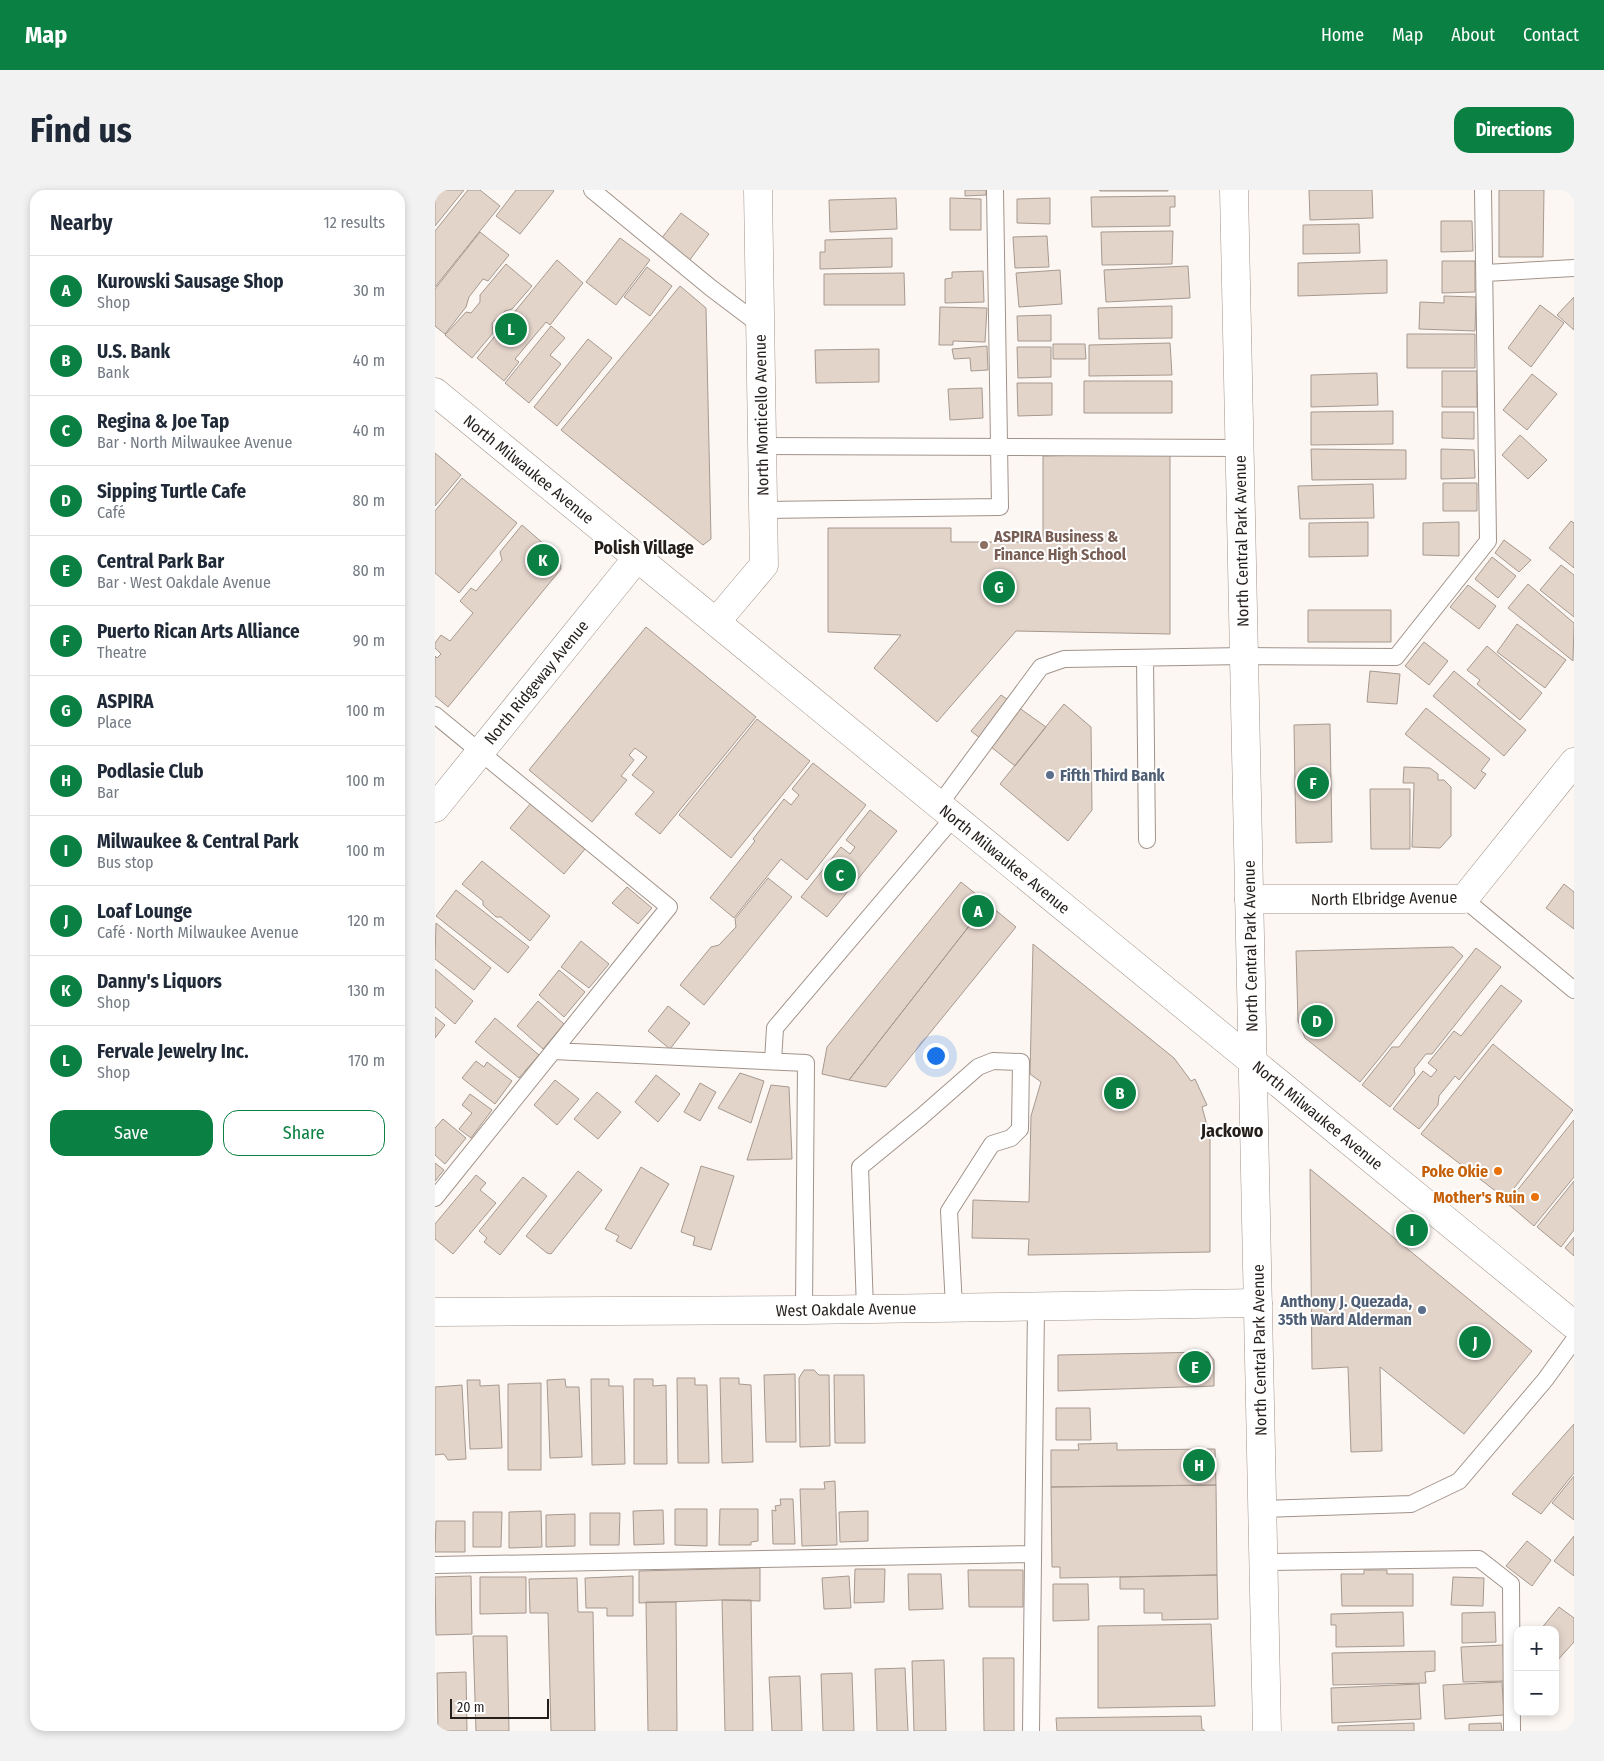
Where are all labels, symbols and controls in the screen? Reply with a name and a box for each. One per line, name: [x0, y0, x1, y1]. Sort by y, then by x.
text: Map: [25, 21, 67, 49]
text: Home: [1321, 24, 1364, 46]
text: Map: [1392, 24, 1423, 46]
text: About: [1451, 24, 1495, 46]
text: Contact: [1523, 24, 1579, 46]
button: Directions: [1454, 107, 1574, 153]
text: Find us: [30, 109, 132, 151]
text: Nearby: [50, 210, 112, 236]
text: 12 results: [323, 213, 385, 232]
text: Kurowski Sausage Shop: [97, 270, 284, 293]
text: A: [62, 281, 70, 300]
text: 30 m: [353, 281, 385, 300]
text: Shop: [97, 293, 130, 312]
pin: L: [495, 310, 527, 348]
street label: North Monticello Avenue: [751, 334, 772, 496]
text: U.S. Bank: [97, 340, 170, 363]
text: B: [62, 351, 70, 370]
text: 40 m: [353, 351, 385, 370]
text: Bank: [97, 363, 129, 382]
text: Regina & Joe Tap: [97, 410, 229, 433]
street label: North Milwaukee Avenue: [460, 411, 598, 528]
text: C: [62, 421, 70, 440]
text: 40 m: [353, 421, 385, 440]
text: Bar · North Milwaukee Avenue: [97, 433, 292, 452]
street label: North Central Park Avenue: [1231, 455, 1252, 627]
text: Sipping Turtle Cafe: [97, 480, 246, 503]
text: D: [61, 491, 71, 510]
text: 80 m: [353, 491, 385, 510]
text: Café: [97, 503, 125, 522]
place label: ASPIRA Business & Finance High School: [993, 527, 1127, 564]
district label: Polish Village: [594, 537, 694, 559]
marker: ASPIRA Business & Finance High School: [978, 539, 990, 551]
pin: K: [527, 541, 559, 579]
text: Central Park Bar: [97, 550, 224, 573]
text: E: [62, 561, 70, 580]
text: 80 m: [353, 561, 385, 580]
pin: G: [983, 568, 1015, 606]
text: Bar · West Oakdale Avenue: [97, 573, 271, 592]
street label: North Ridgeway Avenue: [480, 616, 592, 748]
text: Puerto Rican Arts Alliance: [97, 620, 300, 643]
text: F: [62, 631, 70, 650]
text: 90 m: [353, 631, 385, 650]
text: Theatre: [97, 643, 147, 662]
text: ASPIRA: [97, 690, 154, 713]
text: G: [61, 701, 71, 720]
text: 100 m: [346, 701, 385, 720]
text: Place: [97, 713, 132, 732]
text: Podlasie Club: [97, 760, 204, 783]
pin: F: [1297, 764, 1329, 802]
place label: Fifth Third Bank: [1060, 766, 1166, 785]
marker: Fifth Third Bank: [1044, 769, 1056, 781]
text: H: [61, 771, 71, 790]
text: 100 m: [346, 771, 385, 790]
text: Bar: [97, 783, 119, 802]
street label: North Milwaukee Avenue: [936, 800, 1074, 918]
text: Milwaukee & Central Park: [97, 830, 299, 853]
text: I: [64, 841, 68, 860]
text: 100 m: [346, 841, 385, 860]
text: Bus stop: [97, 853, 153, 872]
pin: C: [824, 856, 856, 894]
street label: North Central Park Avenue: [1240, 860, 1261, 1032]
street label: North Elbridge Avenue: [1311, 888, 1457, 909]
pin: A: [962, 892, 994, 930]
text: Loaf Lounge: [97, 900, 192, 923]
text: J: [64, 911, 68, 930]
text: 120 m: [347, 911, 385, 930]
text: Café · North Milwaukee Avenue: [97, 923, 299, 942]
text: Danny's Liquors: [97, 970, 222, 993]
text: K: [61, 981, 71, 1000]
text: 130 m: [347, 981, 385, 1000]
text: Shop: [97, 993, 130, 1012]
pin: D: [1301, 1002, 1333, 1040]
text: Fervale Jewelry Inc.: [97, 1040, 249, 1063]
your location: [923, 1043, 949, 1069]
text: L: [62, 1051, 70, 1070]
text: 170 m: [348, 1051, 385, 1070]
street label: North Milwaukee Avenue: [1249, 1057, 1387, 1174]
text: Shop: [97, 1063, 130, 1082]
pin: B: [1104, 1074, 1136, 1112]
button: Save: [50, 1110, 213, 1156]
button: Share: [223, 1110, 385, 1156]
district label: Jackowo: [1200, 1120, 1264, 1142]
place label: Poke Okie: [1421, 1162, 1488, 1181]
marker: Poke Okie: [1492, 1165, 1504, 1177]
place label: Mother's Ruin: [1433, 1188, 1525, 1207]
marker: Mother's Ruin: [1529, 1191, 1541, 1203]
pin: I: [1396, 1211, 1428, 1249]
street label: North Central Park Avenue: [1249, 1264, 1270, 1436]
place label: Anthony J. Quezada, 35th Ward Alderman: [1277, 1292, 1412, 1329]
street label: West Oakdale Avenue: [775, 1299, 917, 1320]
marker: Anthony J. Quezada, 35th Ward Alderman: [1416, 1304, 1428, 1316]
pin: J: [1459, 1323, 1491, 1361]
pin: E: [1179, 1348, 1211, 1386]
pin: H: [1183, 1446, 1215, 1484]
map controls: [1514, 1626, 1559, 1716]
button: +: [1514, 1626, 1559, 1671]
button: −: [1514, 1671, 1559, 1716]
scale bar: [450, 1696, 549, 1719]
text: 20 m: [457, 1699, 485, 1716]

